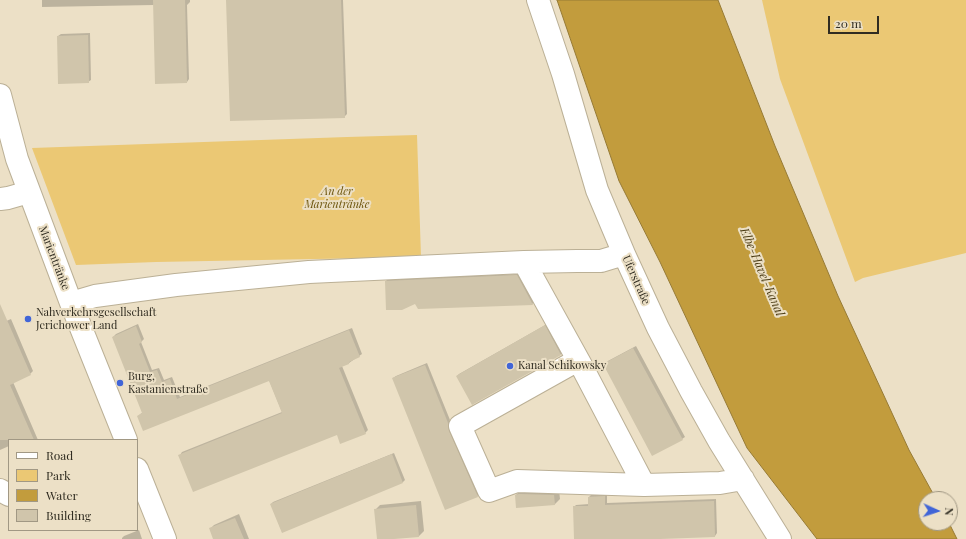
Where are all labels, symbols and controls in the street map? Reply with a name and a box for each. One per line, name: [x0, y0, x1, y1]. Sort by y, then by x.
scale bar: [830, 8, 881, 34]
text: 20 m: [835, 15, 862, 31]
park label: An der Marientränke: [305, 185, 369, 211]
street label: Marientränke: [36, 224, 72, 292]
water label: Elbe-Havel-Kanal: [737, 226, 787, 318]
street label: Uferstraße: [619, 253, 653, 307]
place label: Nahverkehrsgesellschaft Jerichower Land: [36, 306, 156, 332]
marker: Nahverkehrsgesellschaft Jerichower Land: [23, 314, 33, 324]
place label: Kanal Schikowsky: [518, 359, 606, 373]
marker: Kanal Schikowsky: [505, 361, 515, 371]
place label: Burg, Kastanienstraße: [128, 370, 208, 396]
marker: Burg, Kastanienstraße: [115, 378, 125, 388]
legend: [8, 439, 138, 531]
text: Road: [46, 447, 73, 463]
text: Park: [46, 467, 71, 483]
text: Water: [46, 487, 78, 503]
north arrow: [918, 491, 958, 531]
text: Building: [46, 507, 91, 523]
text: N: [942, 507, 957, 516]

